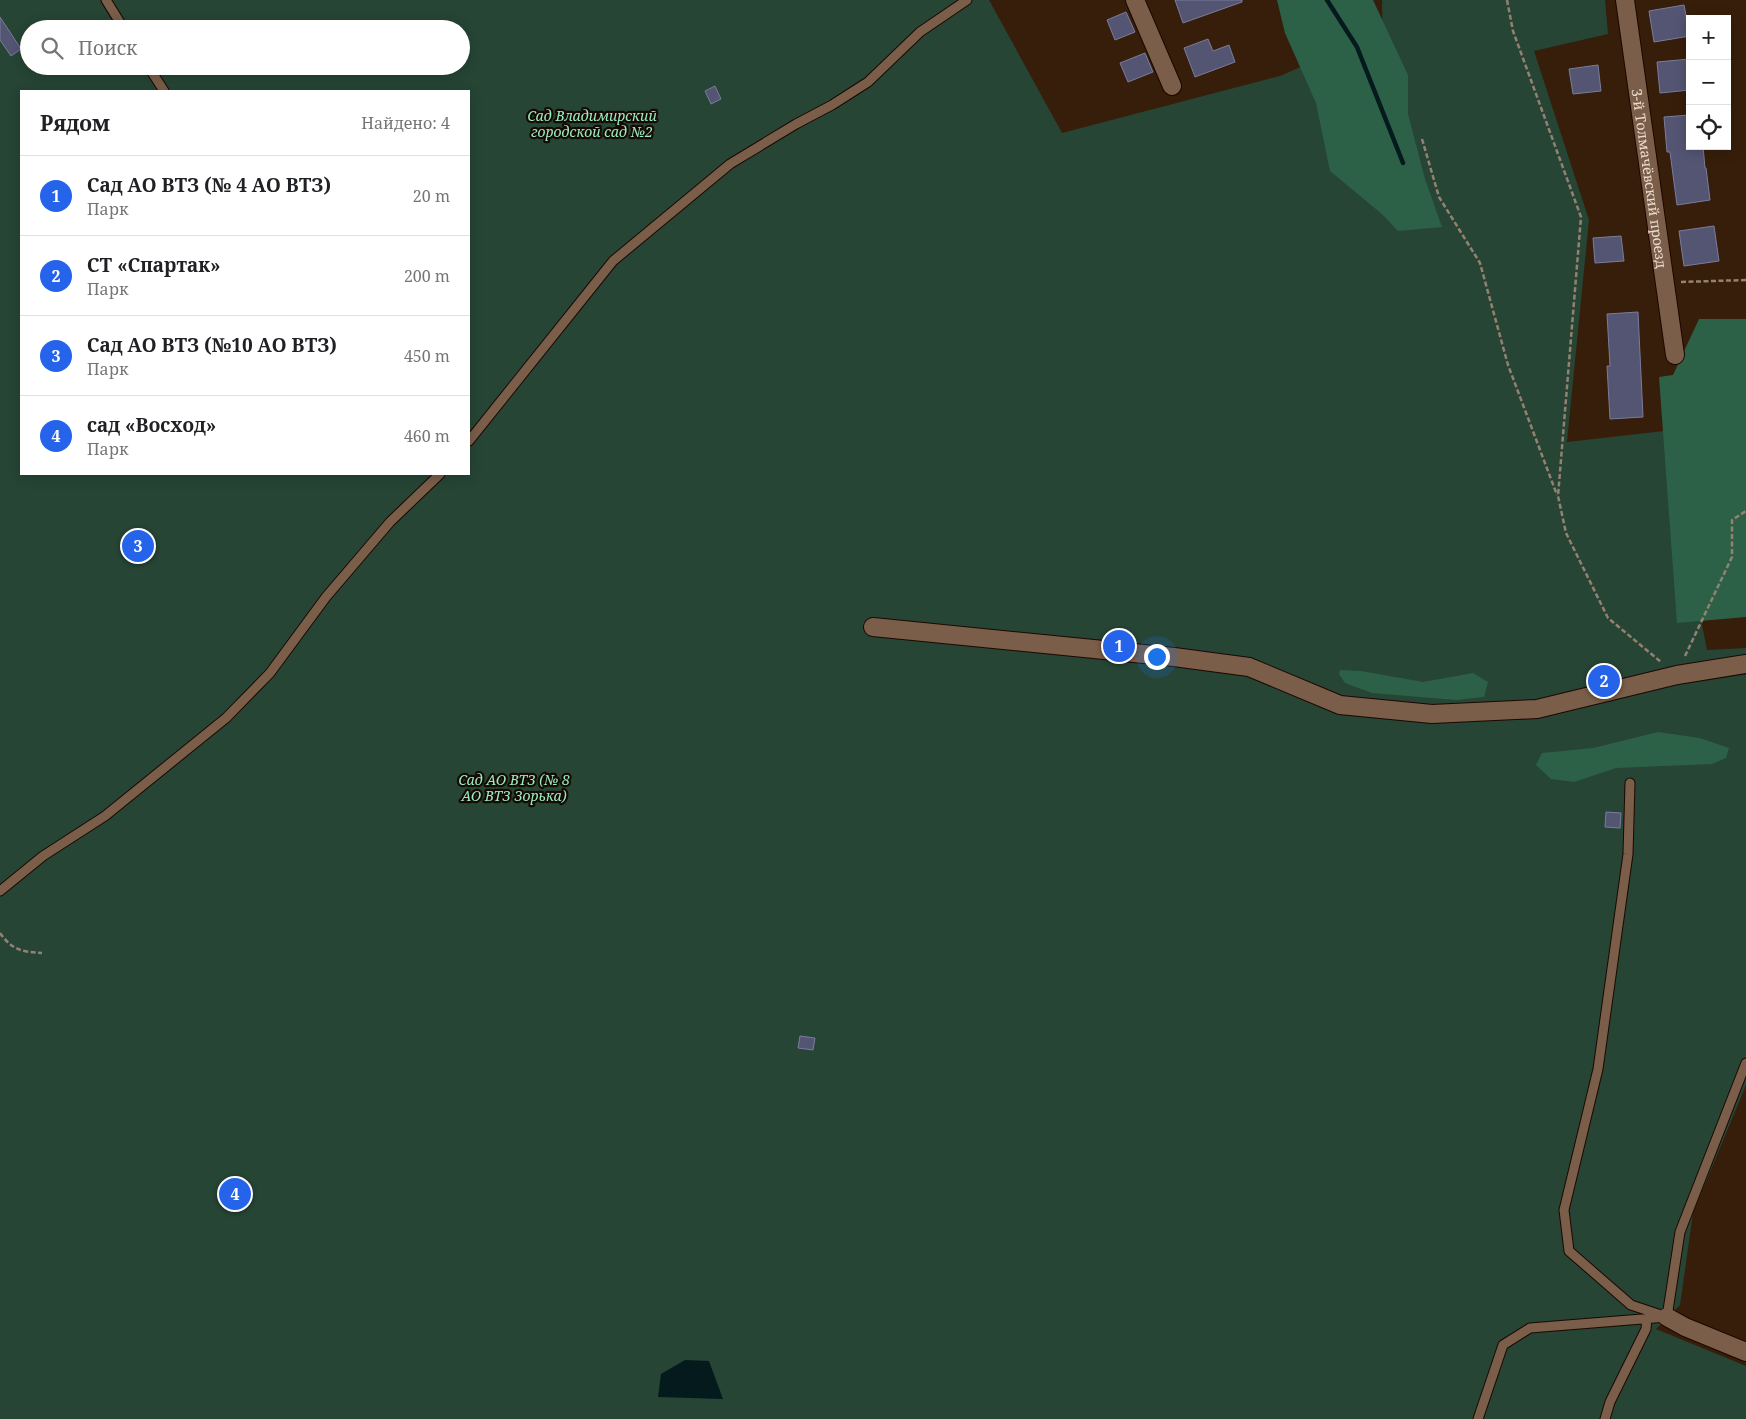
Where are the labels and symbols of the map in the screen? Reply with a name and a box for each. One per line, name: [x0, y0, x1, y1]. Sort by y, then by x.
street label: 3-й Толмачёвский проезд: [1628, 87, 1672, 270]
park label: Сад Владимирский городской сад №2: [527, 106, 657, 141]
pin: 3: [122, 527, 154, 565]
pin: 1: [1103, 627, 1135, 665]
your location: [1144, 644, 1170, 670]
pin: 2: [1588, 662, 1620, 700]
park label: Сад АО ВТЗ (№ 8 АО ВТЗ Зорька): [458, 770, 570, 805]
pin: 4: [219, 1175, 251, 1213]

